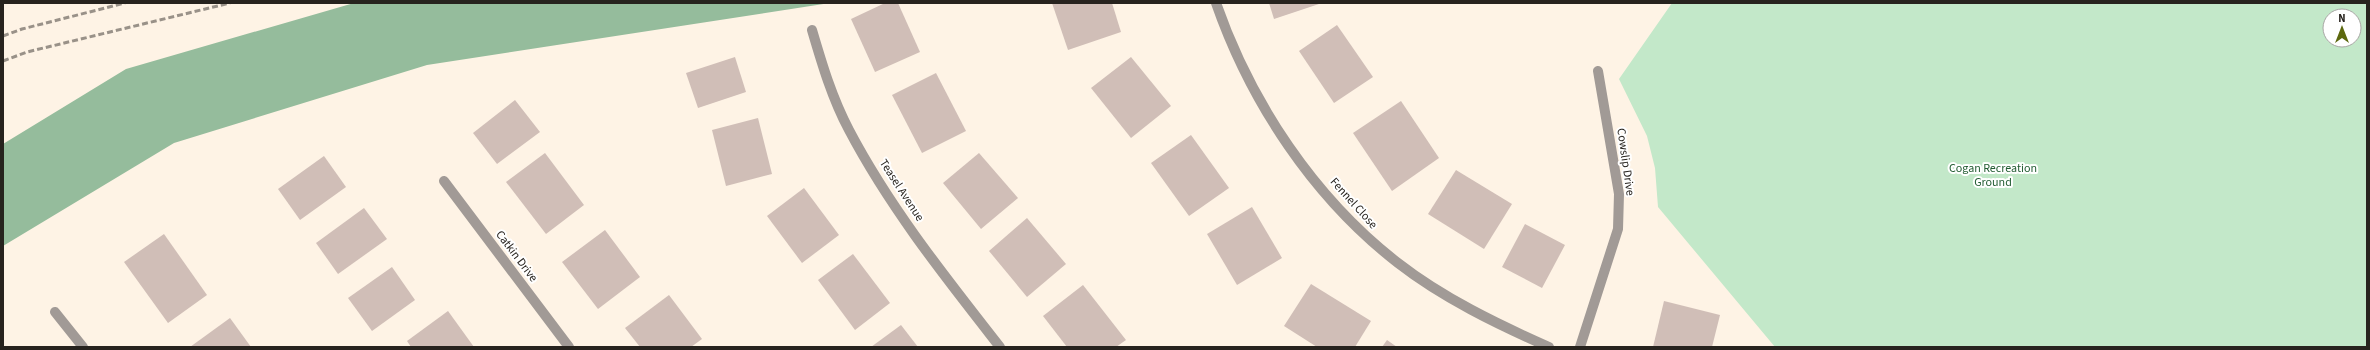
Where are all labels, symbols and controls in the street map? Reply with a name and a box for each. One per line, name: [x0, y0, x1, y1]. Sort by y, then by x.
north arrow: [2322, 8, 2362, 48]
text: N: [2338, 11, 2346, 26]
street label: Cowslip Drive: [1612, 127, 1639, 197]
street label: Teasel Avenue: [875, 156, 928, 225]
park label: Cogan Recreation Ground: [1949, 160, 2037, 191]
street label: Fennel Close: [1326, 174, 1381, 233]
street label: Catkin Drive: [492, 227, 542, 286]

